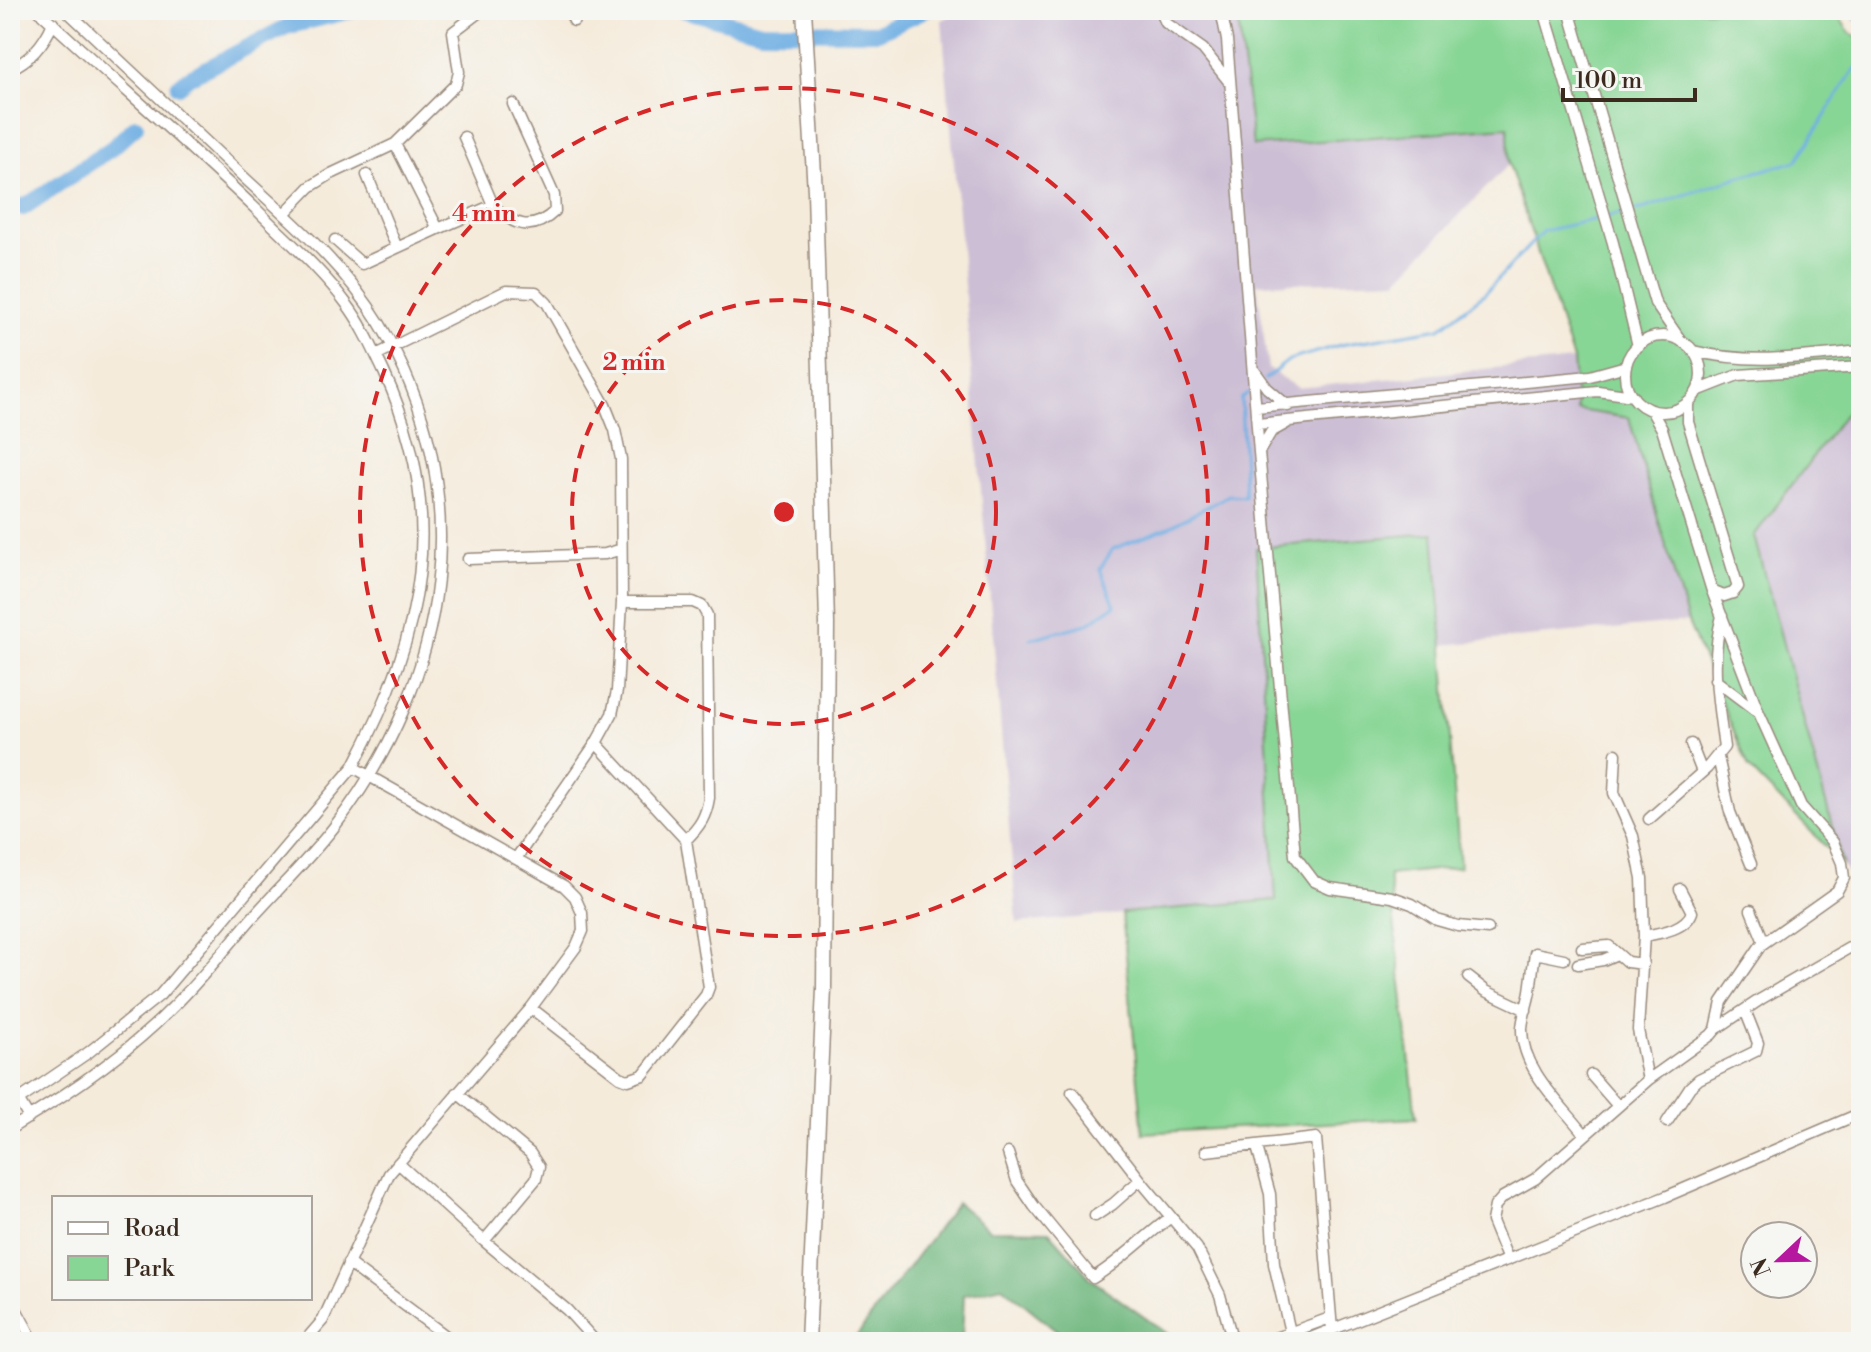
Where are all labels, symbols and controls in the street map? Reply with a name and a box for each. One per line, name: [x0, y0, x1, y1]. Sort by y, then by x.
scale bar: [1563, 52, 1695, 102]
text: 100 m: [1575, 66, 1642, 96]
text: 4 min: [452, 199, 516, 229]
text: 2 min: [602, 348, 666, 378]
centre of rings: [770, 498, 798, 526]
legend: [52, 1196, 312, 1300]
text: Road: [124, 1214, 180, 1244]
north arrow: [1739, 1220, 1819, 1300]
text: N: [1746, 1253, 1778, 1280]
text: Park: [124, 1254, 175, 1284]

